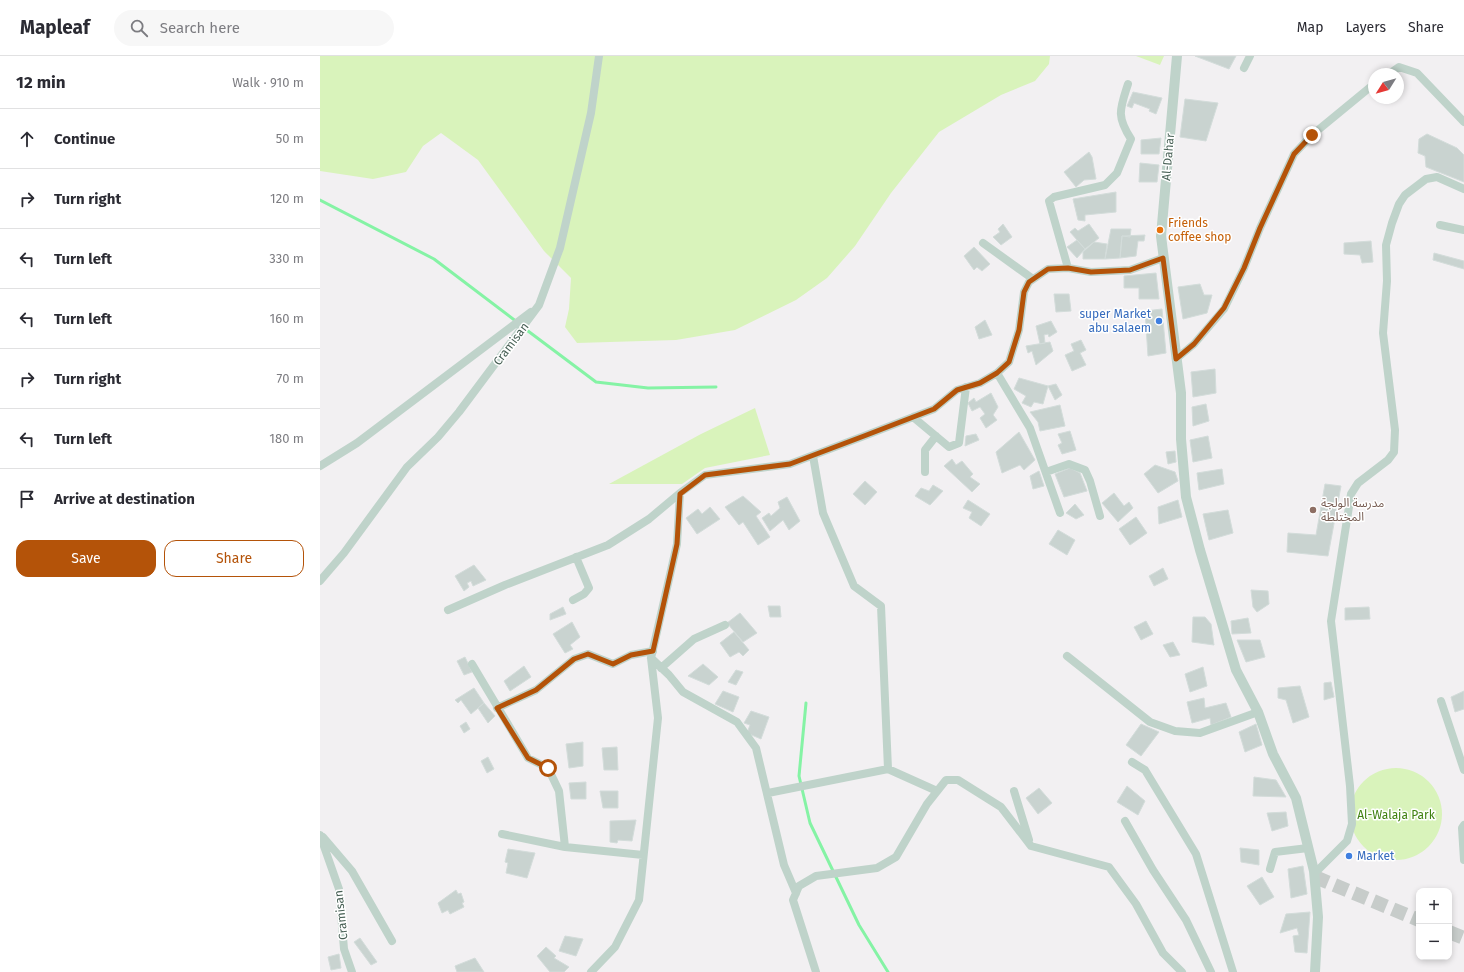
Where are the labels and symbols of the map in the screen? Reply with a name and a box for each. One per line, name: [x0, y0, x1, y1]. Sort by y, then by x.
north arrow: [1368, 68, 1404, 104]
route end: [1303, 126, 1321, 144]
street label: Al-Dahar: [1159, 132, 1177, 181]
place label: Friends coffee shop: [1168, 216, 1231, 244]
marker: Friends coffee shop: [1155, 225, 1165, 235]
place label: super Market abu salaem: [1080, 307, 1152, 335]
marker: super Market abu salaem: [1154, 316, 1164, 326]
street label: Cramisan: [490, 320, 532, 368]
place label: مدرسة الولجة المختلطة: [1321, 496, 1384, 524]
marker: مدرسة الولجة المختلطة: [1308, 505, 1318, 515]
route start: [539, 759, 557, 777]
park label: Al-Walaja Park: [1357, 808, 1436, 822]
place label: Market: [1357, 849, 1395, 863]
marker: Market: [1344, 851, 1354, 861]
street label: Cramisan: [331, 889, 351, 941]

